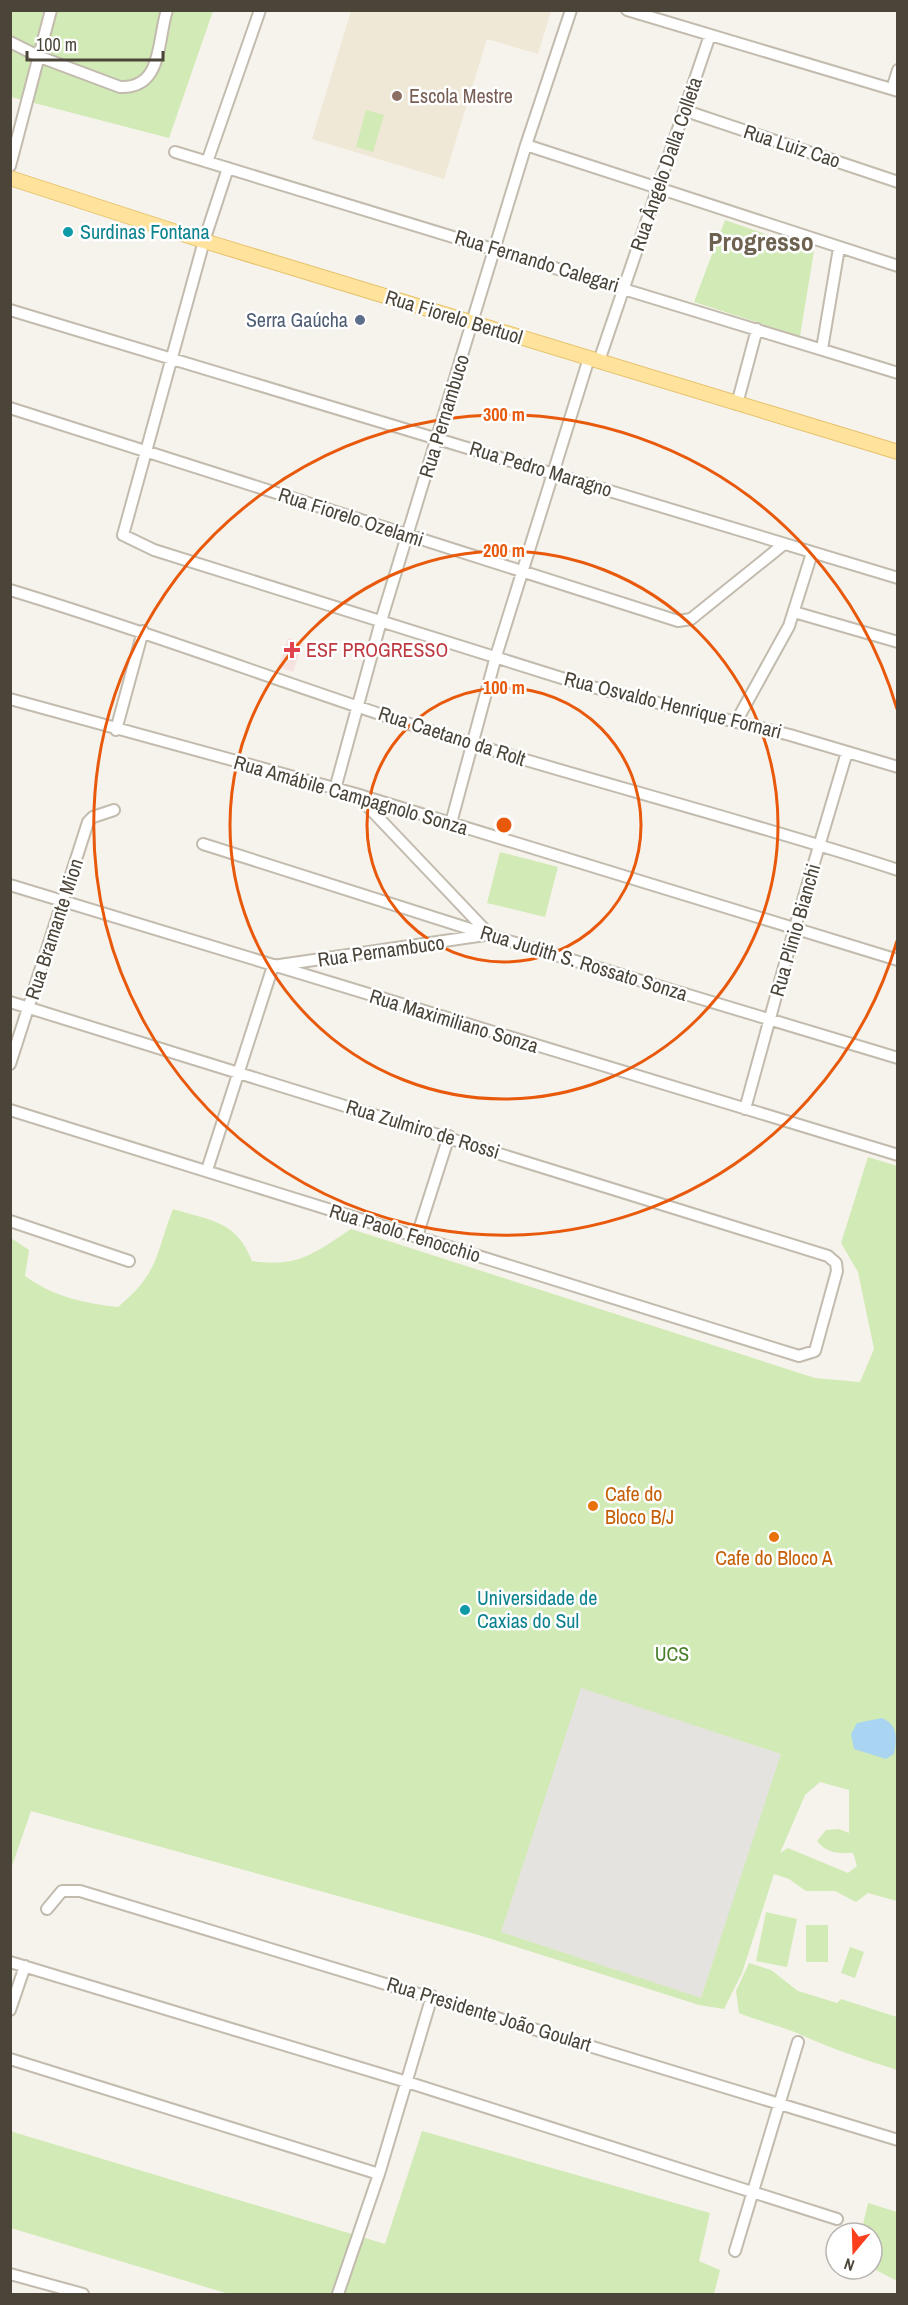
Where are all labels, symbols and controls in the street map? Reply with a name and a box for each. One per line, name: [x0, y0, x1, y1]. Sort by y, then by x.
scale bar: [27, 24, 164, 62]
text: 100 m: [36, 32, 77, 57]
street label: Rua Ângelo Dalla Colleta: [623, 73, 708, 254]
place label: Escola Mestre: [409, 82, 513, 109]
marker: Escola Mestre: [390, 89, 404, 103]
street label: Rua Luiz Cao: [740, 117, 844, 174]
place label: Surdinas Fontana: [80, 218, 210, 245]
street label: Rua Fernando Calegari: [452, 223, 623, 298]
district label: Progresso: [708, 224, 814, 259]
marker: Surdinas Fontana: [61, 225, 75, 239]
street label: Rua Fiorelo Bertuol: [382, 283, 526, 350]
place label: Serra Gaúcha: [246, 306, 348, 333]
marker: Serra Gaúcha: [353, 313, 367, 327]
street label: Rua Pernambuco: [412, 351, 475, 481]
text: 300 m: [483, 402, 525, 427]
street label: Rua Pedro Maragno: [467, 434, 616, 503]
street label: Rua Fiorelo Ozelami: [275, 480, 427, 553]
text: 200 m: [483, 538, 525, 563]
place label: ESF PROGRESSO: [306, 636, 448, 663]
marker: ESF PROGRESSO: [283, 641, 301, 659]
street label: Rua Osvaldo Henrique Fornari: [561, 664, 785, 745]
text: 100 m: [483, 675, 525, 700]
street label: Rua Caetano da Rolt: [375, 699, 530, 772]
street label: Rua Amábile Campagnolo Sonza: [231, 748, 471, 841]
centre of rings: [494, 815, 514, 835]
street label: Rua Bramante Mion: [18, 855, 89, 1003]
street label: Rua Plinio Bianchi: [763, 860, 826, 999]
street label: Rua Judith S. Rossato Sonza: [477, 918, 691, 1007]
street label: Rua Pernambuco: [316, 928, 446, 973]
street label: Rua Maximiliano Sonza: [367, 982, 542, 1059]
street label: Rua Zulmiro de Rossi: [343, 1092, 503, 1165]
street label: Rua Paolo Fenocchio: [326, 1197, 484, 1268]
place label: Cafe do Bloco B/J: [605, 1480, 674, 1530]
marker: Cafe do Bloco B/J: [586, 1499, 600, 1513]
marker: Cafe do Bloco A: [767, 1530, 781, 1544]
place label: Cafe do Bloco A: [715, 1544, 833, 1571]
place label: Universidade de Caxias do Sul: [477, 1584, 597, 1634]
marker: Universidade de Caxias do Sul: [458, 1603, 472, 1617]
park label: UCS: [655, 1640, 689, 1667]
street label: Rua Presidente João Goulart: [384, 1970, 595, 2058]
north arrow: [824, 2221, 884, 2281]
text: N: [841, 2253, 857, 2277]

